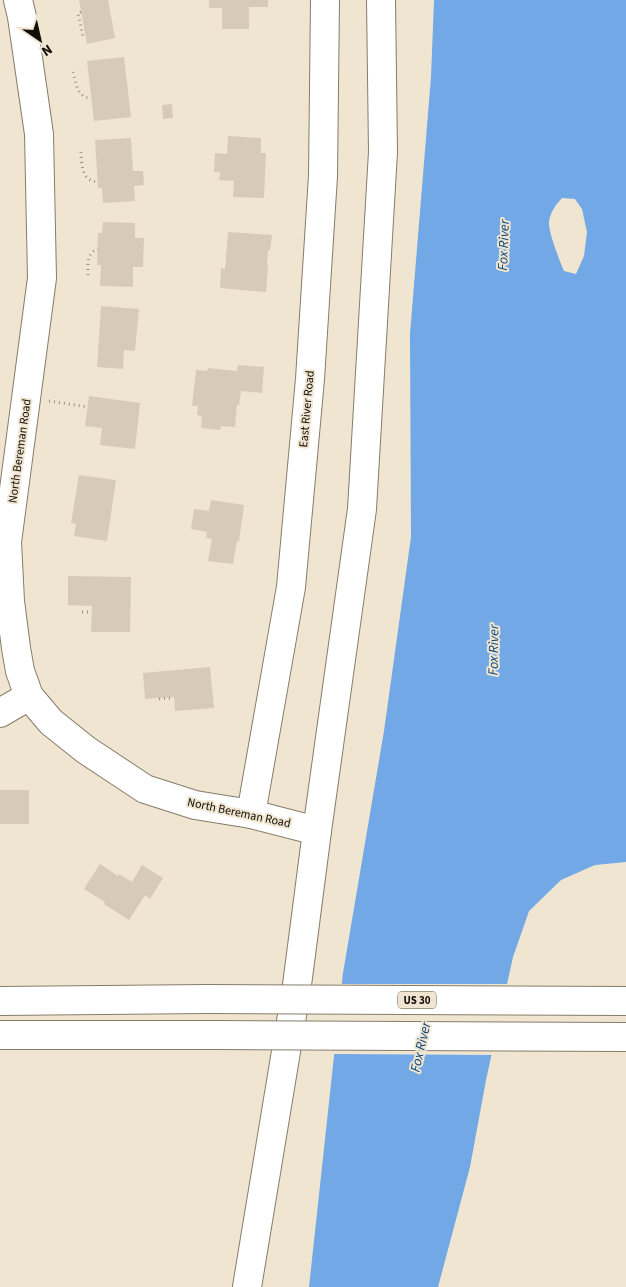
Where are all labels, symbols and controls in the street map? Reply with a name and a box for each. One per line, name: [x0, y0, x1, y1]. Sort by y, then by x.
north arrow: [15, 15, 65, 65]
text: N: [37, 39, 56, 61]
water label: Fox River: [493, 218, 515, 271]
street label: East River Road: [295, 370, 319, 448]
street label: North Bereman Road: [4, 398, 36, 504]
water label: Fox River: [484, 623, 504, 676]
street label: North Bereman Road: [186, 794, 292, 832]
road number: US 30: [398, 992, 436, 1008]
water label: Fox River: [406, 1019, 437, 1074]

